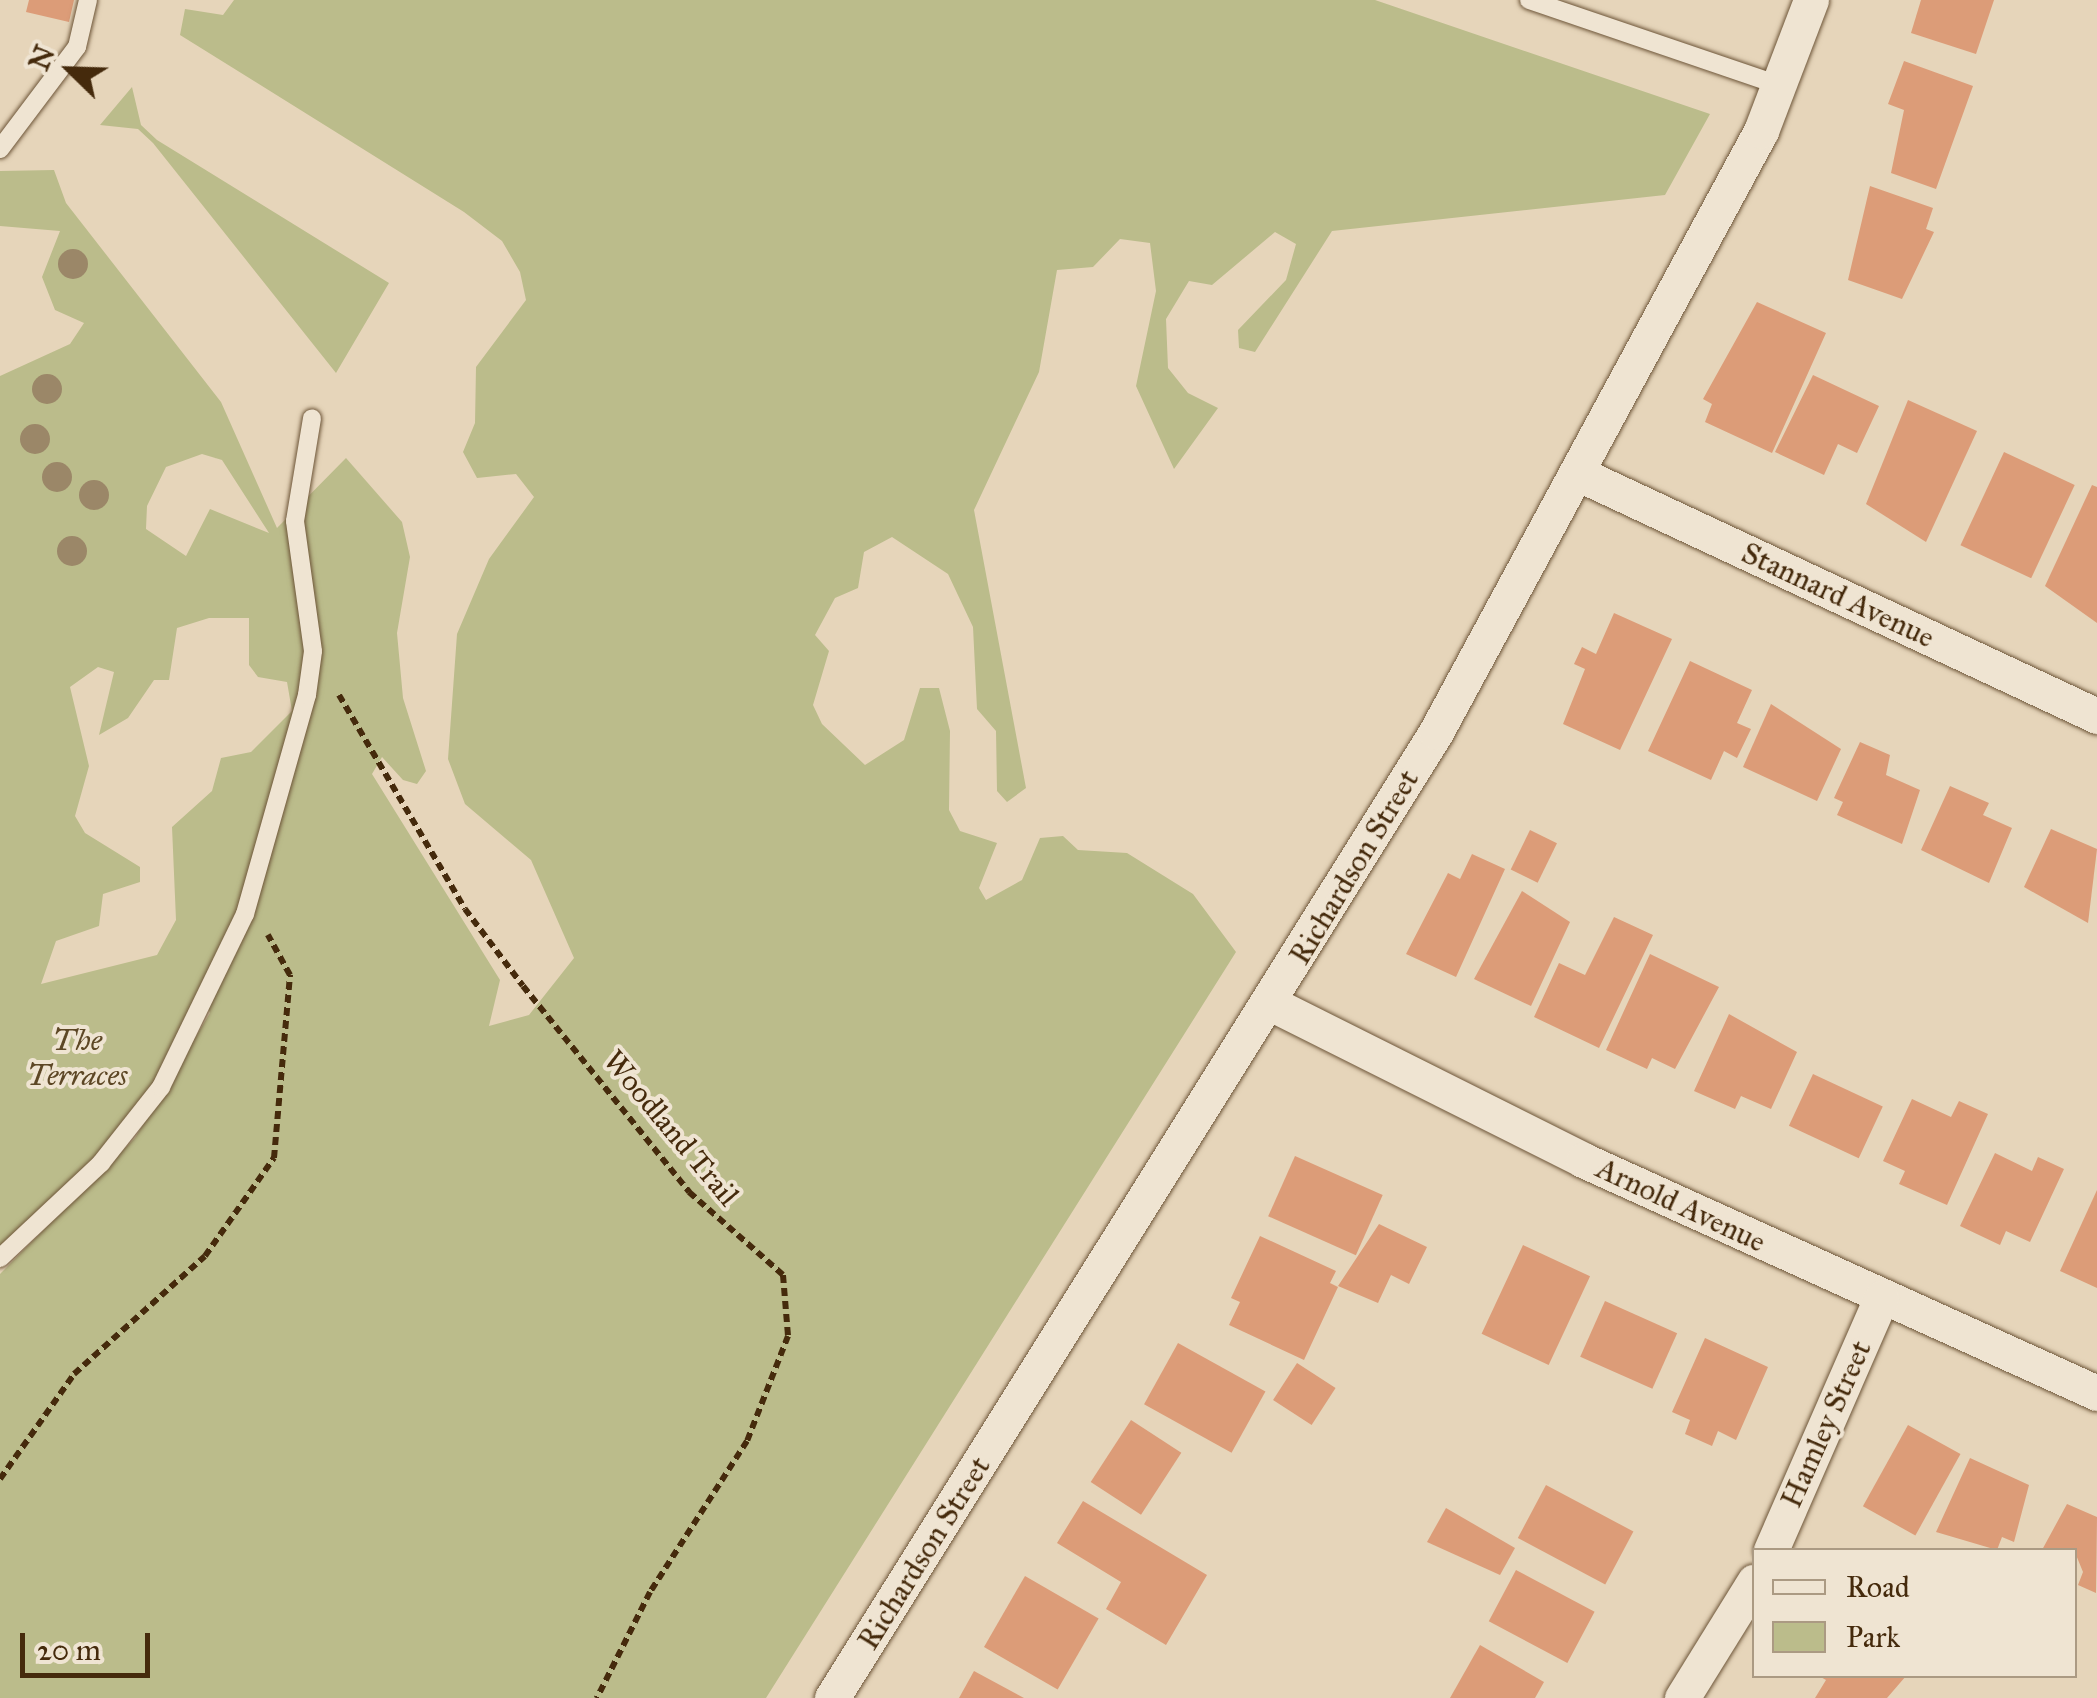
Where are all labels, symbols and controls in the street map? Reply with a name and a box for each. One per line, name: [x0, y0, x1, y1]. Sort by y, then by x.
north arrow: [20, 20, 120, 120]
text: N: [21, 40, 63, 76]
street label: Stannard Avenue: [1736, 535, 1940, 655]
street label: Richardson Street: [1282, 763, 1426, 971]
park label: The Terraces: [27, 1022, 127, 1092]
street label: Woodland Trail: [596, 1043, 746, 1213]
street label: Arnold Avenue: [1591, 1150, 1771, 1260]
street label: Hamley Street: [1773, 1335, 1879, 1513]
street label: Richardson Street: [850, 1450, 998, 1656]
legend: [1752, 1548, 2077, 1678]
text: Road: [1846, 1569, 1910, 1605]
scale bar: [25, 1613, 155, 1675]
text: Park: [1846, 1619, 1900, 1655]
text: 20 m: [37, 1632, 101, 1668]

